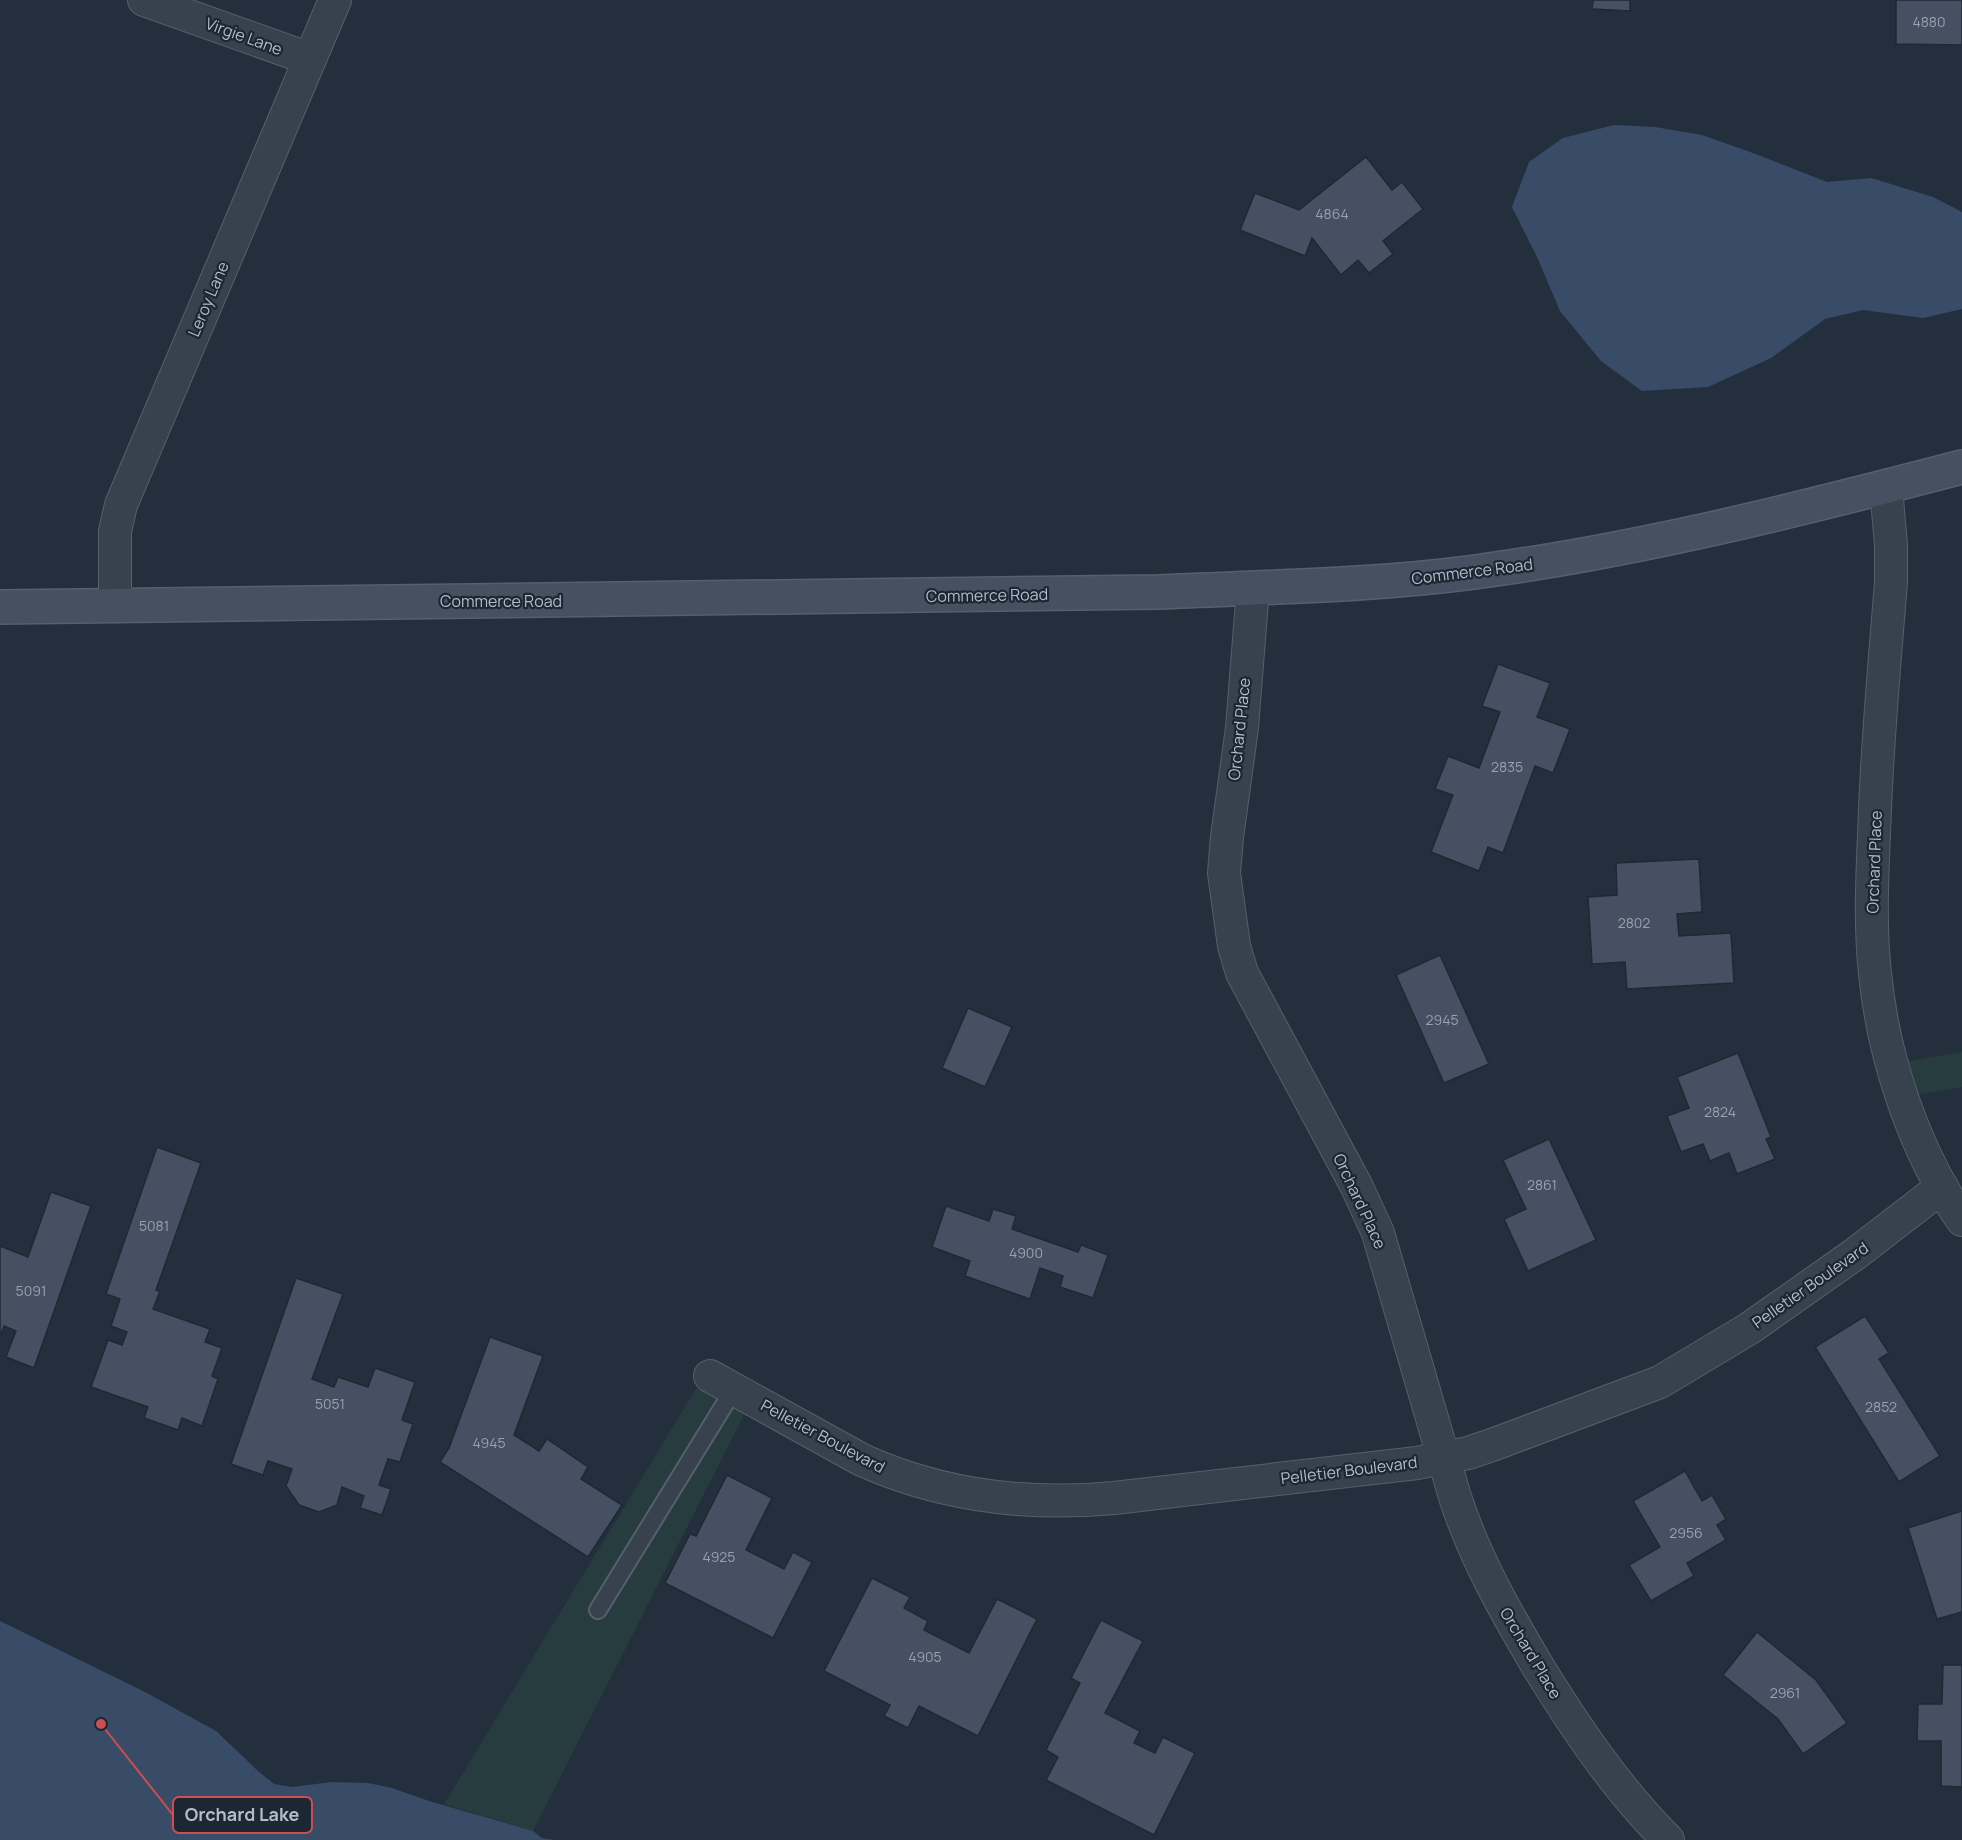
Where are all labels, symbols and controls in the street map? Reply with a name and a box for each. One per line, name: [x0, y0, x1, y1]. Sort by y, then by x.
street label: Virgie Lane: [203, 12, 285, 60]
house number: 4880: [1912, 12, 1946, 31]
house number: 4864: [1315, 204, 1349, 223]
street label: Leroy Lane: [182, 258, 234, 340]
street label: Commerce Road: [1410, 553, 1534, 589]
street label: Commerce Road: [926, 583, 1048, 607]
street label: Commerce Road: [440, 590, 562, 612]
street label: Orchard Place: [1223, 677, 1255, 781]
house number: 2835: [1491, 757, 1523, 776]
street label: Orchard Place: [1861, 810, 1887, 914]
house number: 2802: [1618, 913, 1650, 932]
house number: 2945: [1425, 1010, 1459, 1029]
house number: 2824: [1704, 1102, 1736, 1121]
street label: Orchard Place: [1328, 1150, 1392, 1252]
house number: 2861: [1527, 1175, 1557, 1194]
house number: 5081: [139, 1216, 169, 1235]
street label: Pelletier Boulevard: [1747, 1237, 1873, 1333]
house number: 4900: [1009, 1243, 1043, 1262]
house number: 5091: [16, 1281, 46, 1300]
house number: 5051: [315, 1394, 345, 1413]
street label: Pelletier Boulevard: [757, 1394, 889, 1478]
house number: 2852: [1865, 1397, 1897, 1416]
house number: 4945: [472, 1433, 506, 1452]
street label: Pelletier Boulevard: [1279, 1451, 1419, 1489]
house number: 2956: [1669, 1523, 1703, 1542]
house number: 4925: [703, 1547, 735, 1566]
street label: Orchard Place: [1495, 1603, 1567, 1703]
house number: 4905: [908, 1647, 942, 1666]
house number: 2961: [1770, 1683, 1800, 1702]
callout: Orchard Lake: [173, 1797, 312, 1833]
text: Orchard Lake: [185, 1802, 299, 1826]

